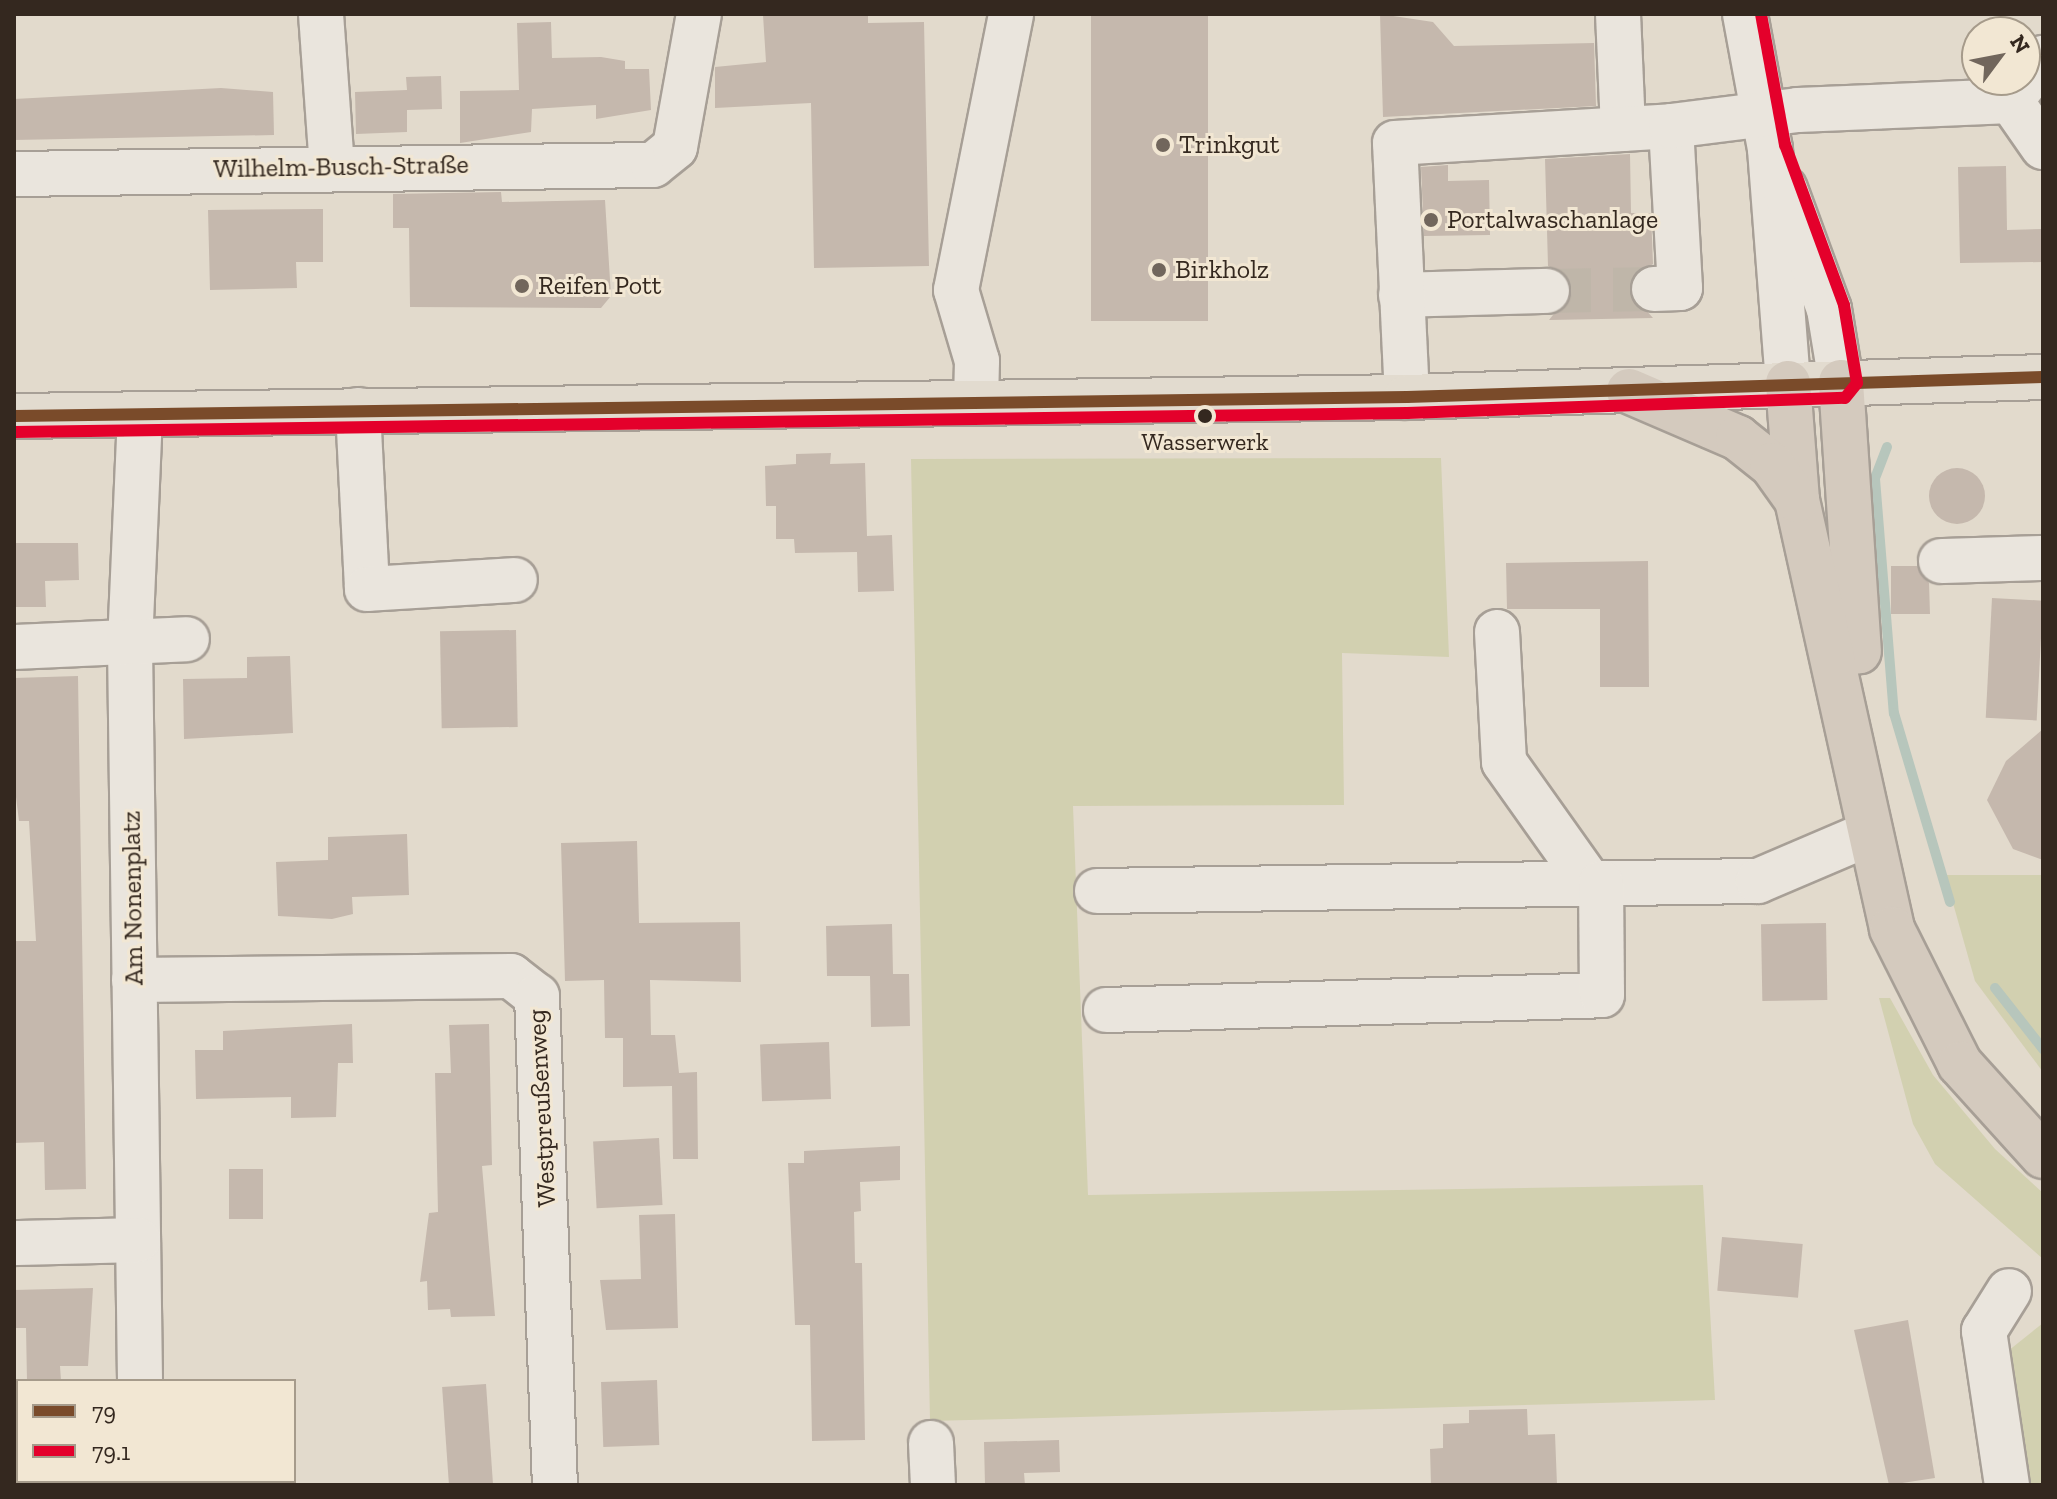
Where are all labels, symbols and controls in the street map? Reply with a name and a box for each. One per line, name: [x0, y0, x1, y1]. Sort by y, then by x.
north arrow: [1961, 16, 2041, 96]
text: N: [2004, 30, 2036, 58]
place label: Trinkgut: [1179, 129, 1279, 161]
marker: Trinkgut: [1154, 136, 1172, 154]
street label: Wilhelm-Busch-Straße: [213, 149, 469, 185]
place label: Portalwaschanlage: [1447, 204, 1658, 236]
marker: Portalwaschanlage: [1422, 211, 1440, 229]
place label: Birkholz: [1175, 254, 1269, 286]
marker: Birkholz: [1150, 261, 1168, 279]
place label: Reifen Pott: [538, 270, 661, 302]
marker: Reifen Pott: [513, 277, 531, 295]
marker: Wasserwerk: [1197, 408, 1213, 424]
place label: Wasserwerk: [1141, 428, 1269, 456]
street label: Am Nonenplatz: [116, 810, 150, 986]
street label: Westpreußenweg: [521, 1008, 563, 1208]
legend: [16, 1379, 296, 1483]
text: 79: [92, 1397, 116, 1426]
text: 79.1: [92, 1437, 130, 1466]

